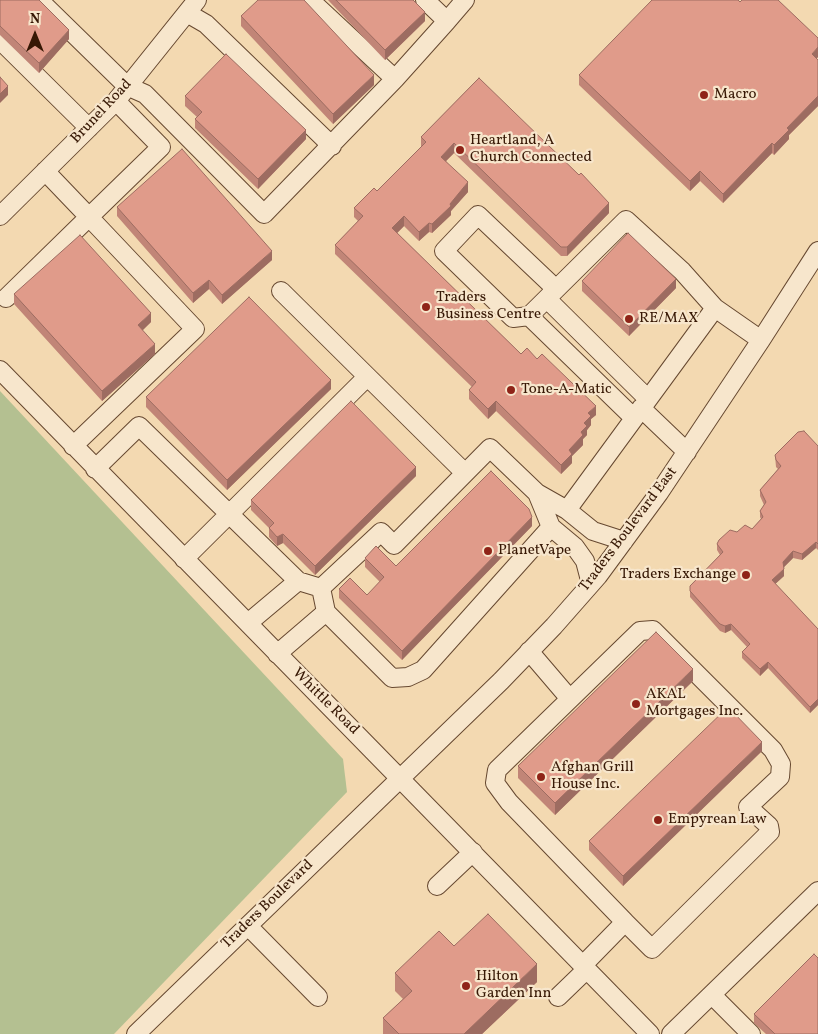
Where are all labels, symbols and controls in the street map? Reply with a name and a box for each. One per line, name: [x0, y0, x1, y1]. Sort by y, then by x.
north arrow: [10, 10, 60, 60]
text: N: [30, 10, 40, 29]
street label: Brunel Road: [68, 76, 136, 148]
place label: Macro: [714, 86, 756, 104]
marker: Macro: [698, 89, 710, 101]
place label: Heartland, A Church Connected: [470, 132, 592, 167]
marker: Heartland, A Church Connected: [454, 144, 466, 156]
place label: Traders Business Centre: [436, 289, 541, 324]
marker: Traders Business Centre: [420, 301, 432, 313]
place label: RE/MAX: [639, 310, 698, 328]
marker: RE/MAX: [623, 313, 635, 325]
place label: Tone-A-Matic: [521, 381, 612, 399]
marker: Tone-A-Matic: [505, 384, 517, 396]
street label: Traders Boulevard East: [576, 464, 682, 596]
place label: PlanetVape: [498, 542, 571, 560]
marker: PlanetVape: [482, 545, 494, 557]
place label: Traders Exchange: [620, 566, 736, 584]
marker: Traders Exchange: [740, 569, 752, 581]
street label: Whittle Road: [288, 665, 362, 739]
place label: AKAL Mortgages Inc.: [646, 686, 743, 721]
marker: AKAL Mortgages Inc.: [630, 698, 642, 710]
place label: Afghan Grill House Inc.: [551, 759, 634, 794]
marker: Afghan Grill House Inc.: [535, 771, 547, 783]
place label: Empyrean Law: [668, 811, 767, 829]
marker: Empyrean Law: [652, 814, 664, 826]
street label: Traders Boulevard: [218, 857, 318, 953]
place label: Hilton Garden Inn: [476, 968, 551, 1003]
marker: Hilton Garden Inn: [460, 980, 472, 992]

